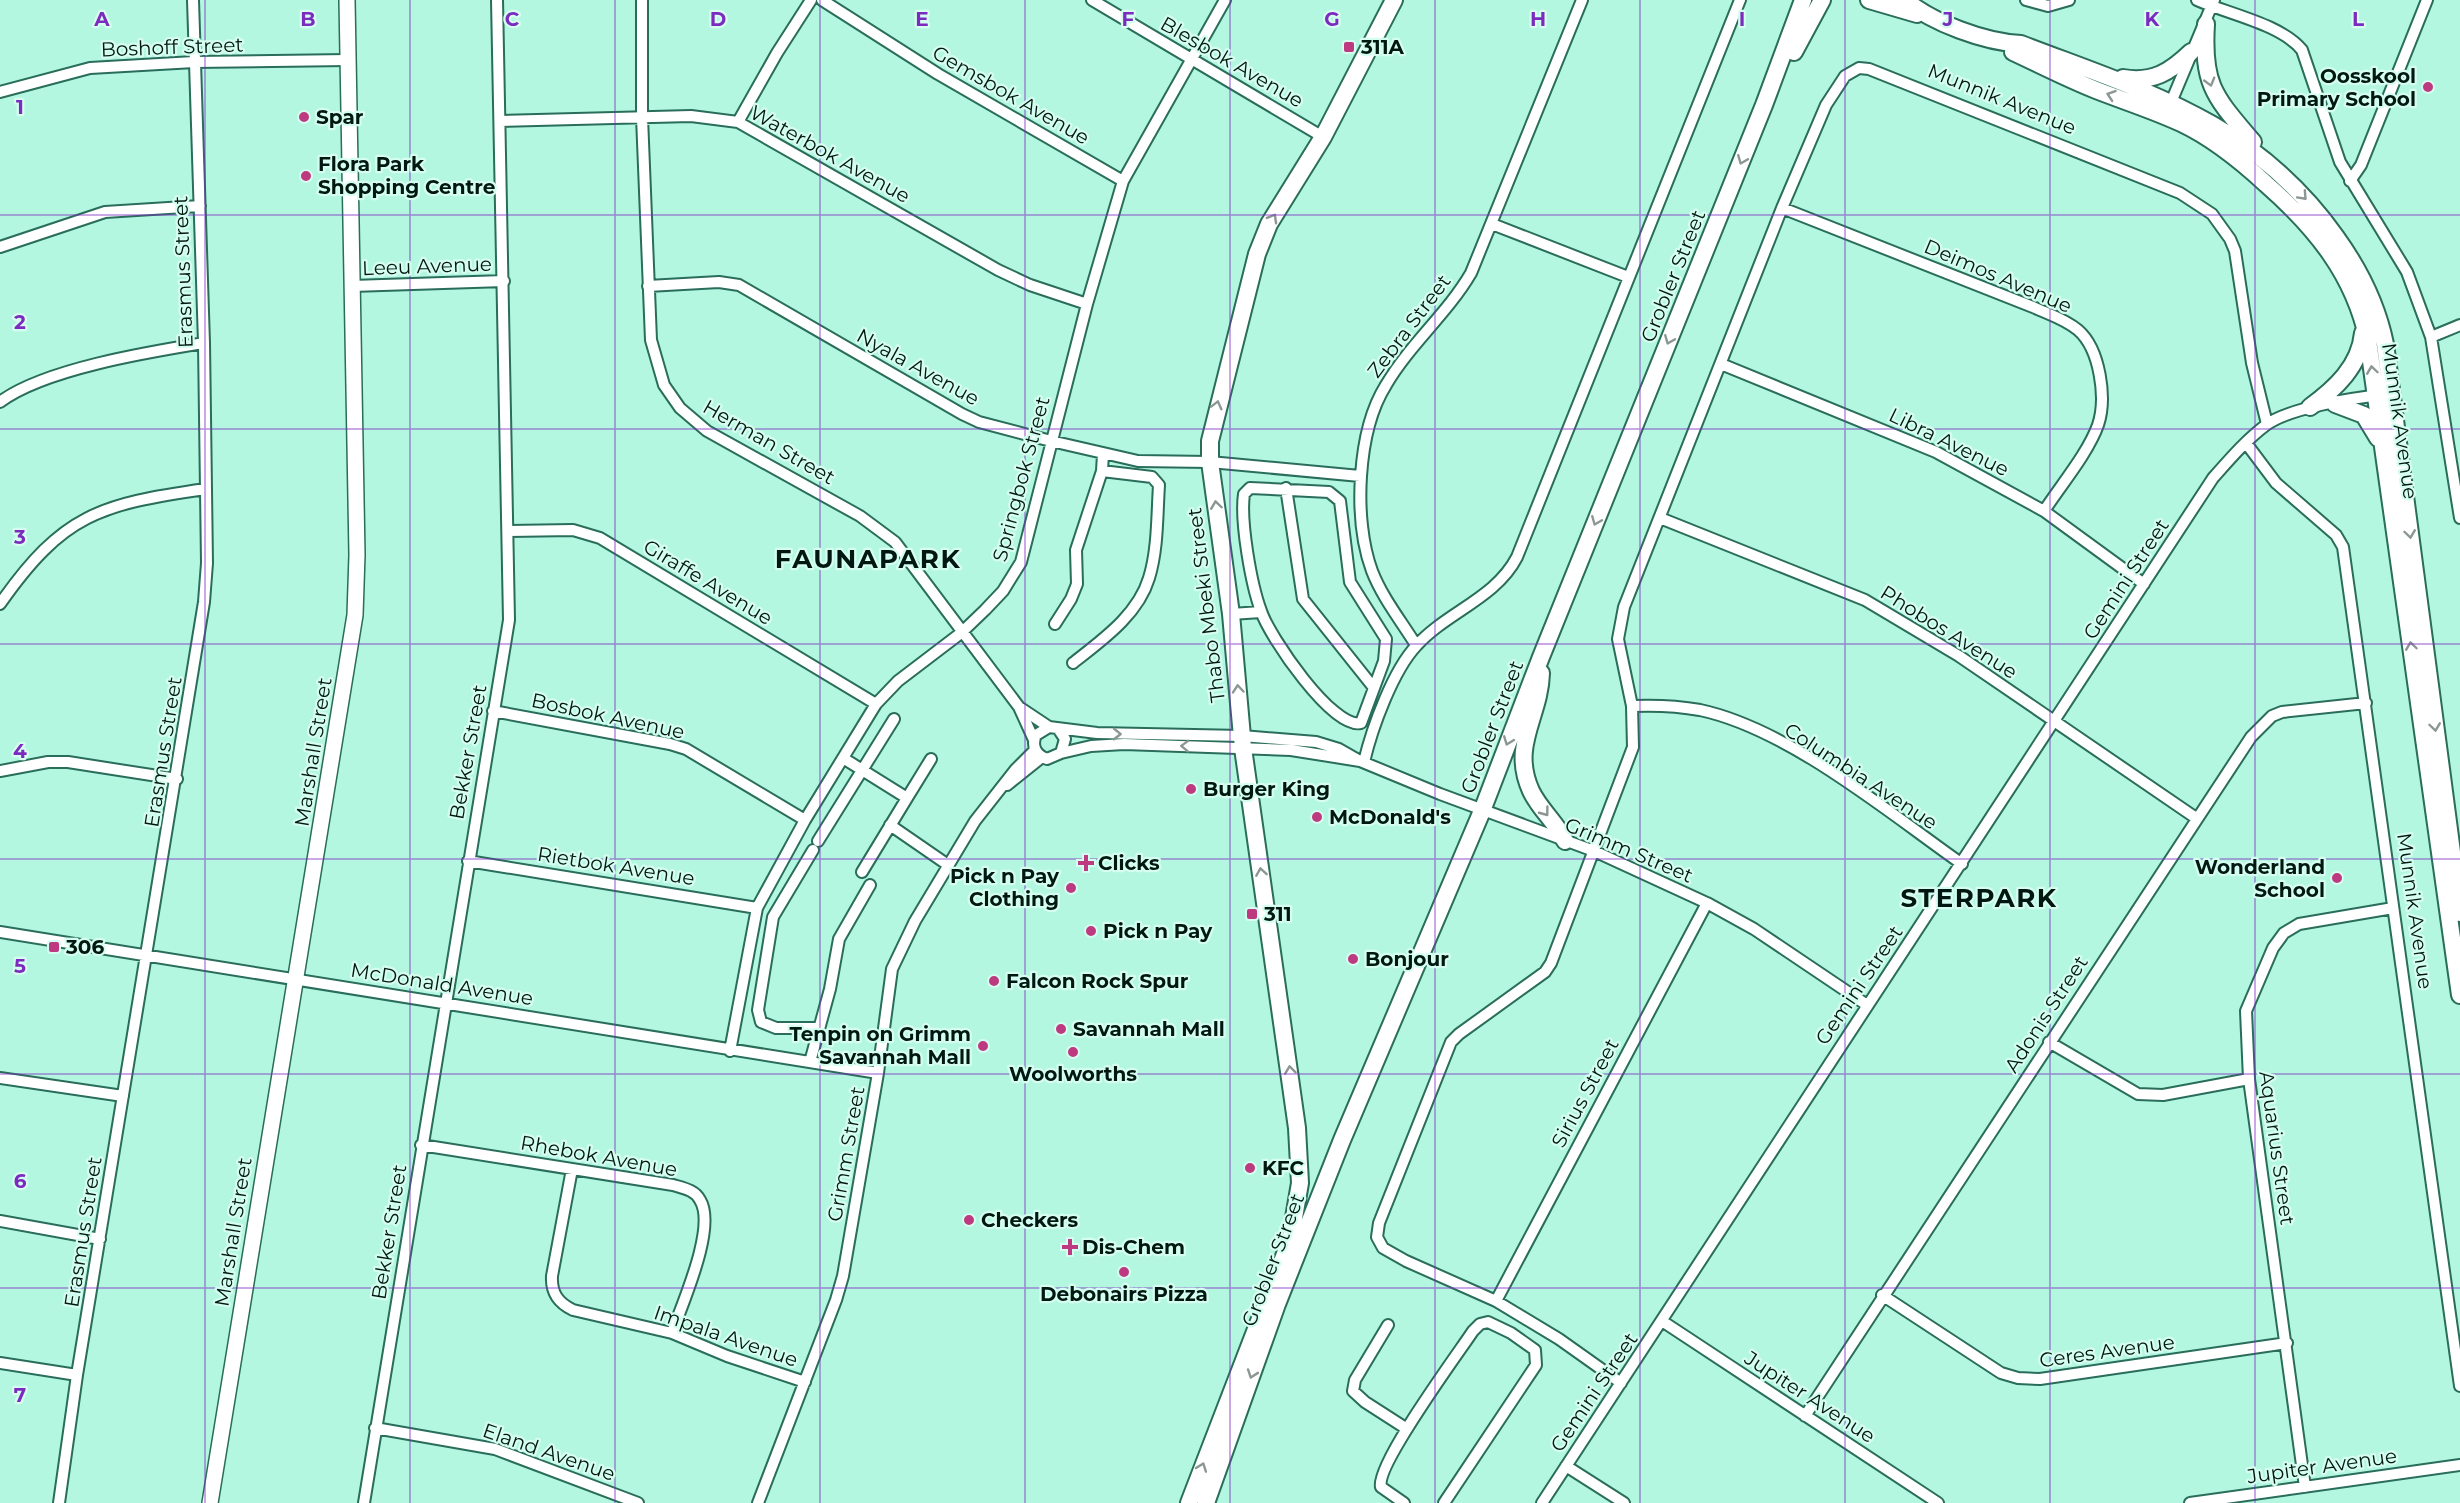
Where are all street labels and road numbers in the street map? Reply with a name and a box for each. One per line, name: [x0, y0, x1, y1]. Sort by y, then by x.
street label: Blesbok Avenue: [1156, 11, 1308, 113]
street label: Boshoff Street: [100, 33, 244, 61]
street label: Gemsbok Avenue: [928, 40, 1094, 150]
street label: Munnik Avenue: [1924, 58, 2080, 140]
street label: Waterbok Avenue: [746, 100, 914, 208]
street label: Erasmus Street: [168, 195, 198, 349]
street label: Grobler Street: [1636, 206, 1710, 346]
street label: Deimos Avenue: [1920, 234, 2076, 318]
street label: Leeu Avenue: [362, 252, 492, 280]
street label: Zebra Street: [1362, 270, 1456, 382]
street label: Nyala Avenue: [853, 323, 983, 411]
street label: Munnik Avenue: [2377, 341, 2423, 501]
street label: Herman Street: [699, 394, 839, 490]
street label: Springbok Street: [987, 394, 1055, 564]
street label: Libra Avenue: [1885, 403, 2013, 481]
street label: Thabo Mbeki Street: [1182, 506, 1230, 704]
street label: Gemini Street: [2078, 514, 2174, 644]
street label: Giraffe Avenue: [639, 534, 777, 630]
street label: Phobos Avenue: [1876, 580, 2022, 684]
street label: Grobler Street: [1456, 657, 1528, 797]
street label: Erasmus Street: [139, 675, 187, 829]
street label: Marshall Street: [289, 676, 337, 828]
street label: Bekker Street: [444, 683, 492, 821]
street label: Bosbok Avenue: [529, 688, 687, 744]
street label: Columbia Avenue: [1780, 718, 1942, 834]
street label: Grimm Street: [1561, 812, 1697, 888]
street label: Munnik Avenue: [2392, 831, 2438, 991]
street label: Rietbok Avenue: [536, 842, 696, 890]
street label: Gemini Street: [1810, 921, 1908, 1049]
street label: Adonis Street: [1999, 951, 2093, 1077]
street label: McDonald Avenue: [349, 958, 535, 1010]
street label: Sirius Street: [1546, 1034, 1624, 1152]
street label: Aquarius Street: [2254, 1069, 2300, 1227]
street label: Grimm Street: [822, 1085, 870, 1223]
street label: Rhebok Avenue: [519, 1130, 679, 1182]
street label: Erasmus Street: [59, 1155, 107, 1309]
street label: Marshall Street: [209, 1156, 257, 1308]
street label: Bekker Street: [366, 1163, 412, 1301]
street label: Grobler Street: [1237, 1190, 1309, 1330]
street label: Impala Avenue: [651, 1300, 801, 1372]
street label: Gemini Street: [1545, 1328, 1643, 1456]
street label: Ceres Avenue: [2038, 1330, 2176, 1372]
street label: Jupiter Avenue: [1739, 1345, 1880, 1448]
street label: Eland Avenue: [480, 1418, 618, 1486]
street label: Jupiter Avenue: [2245, 1444, 2398, 1489]

